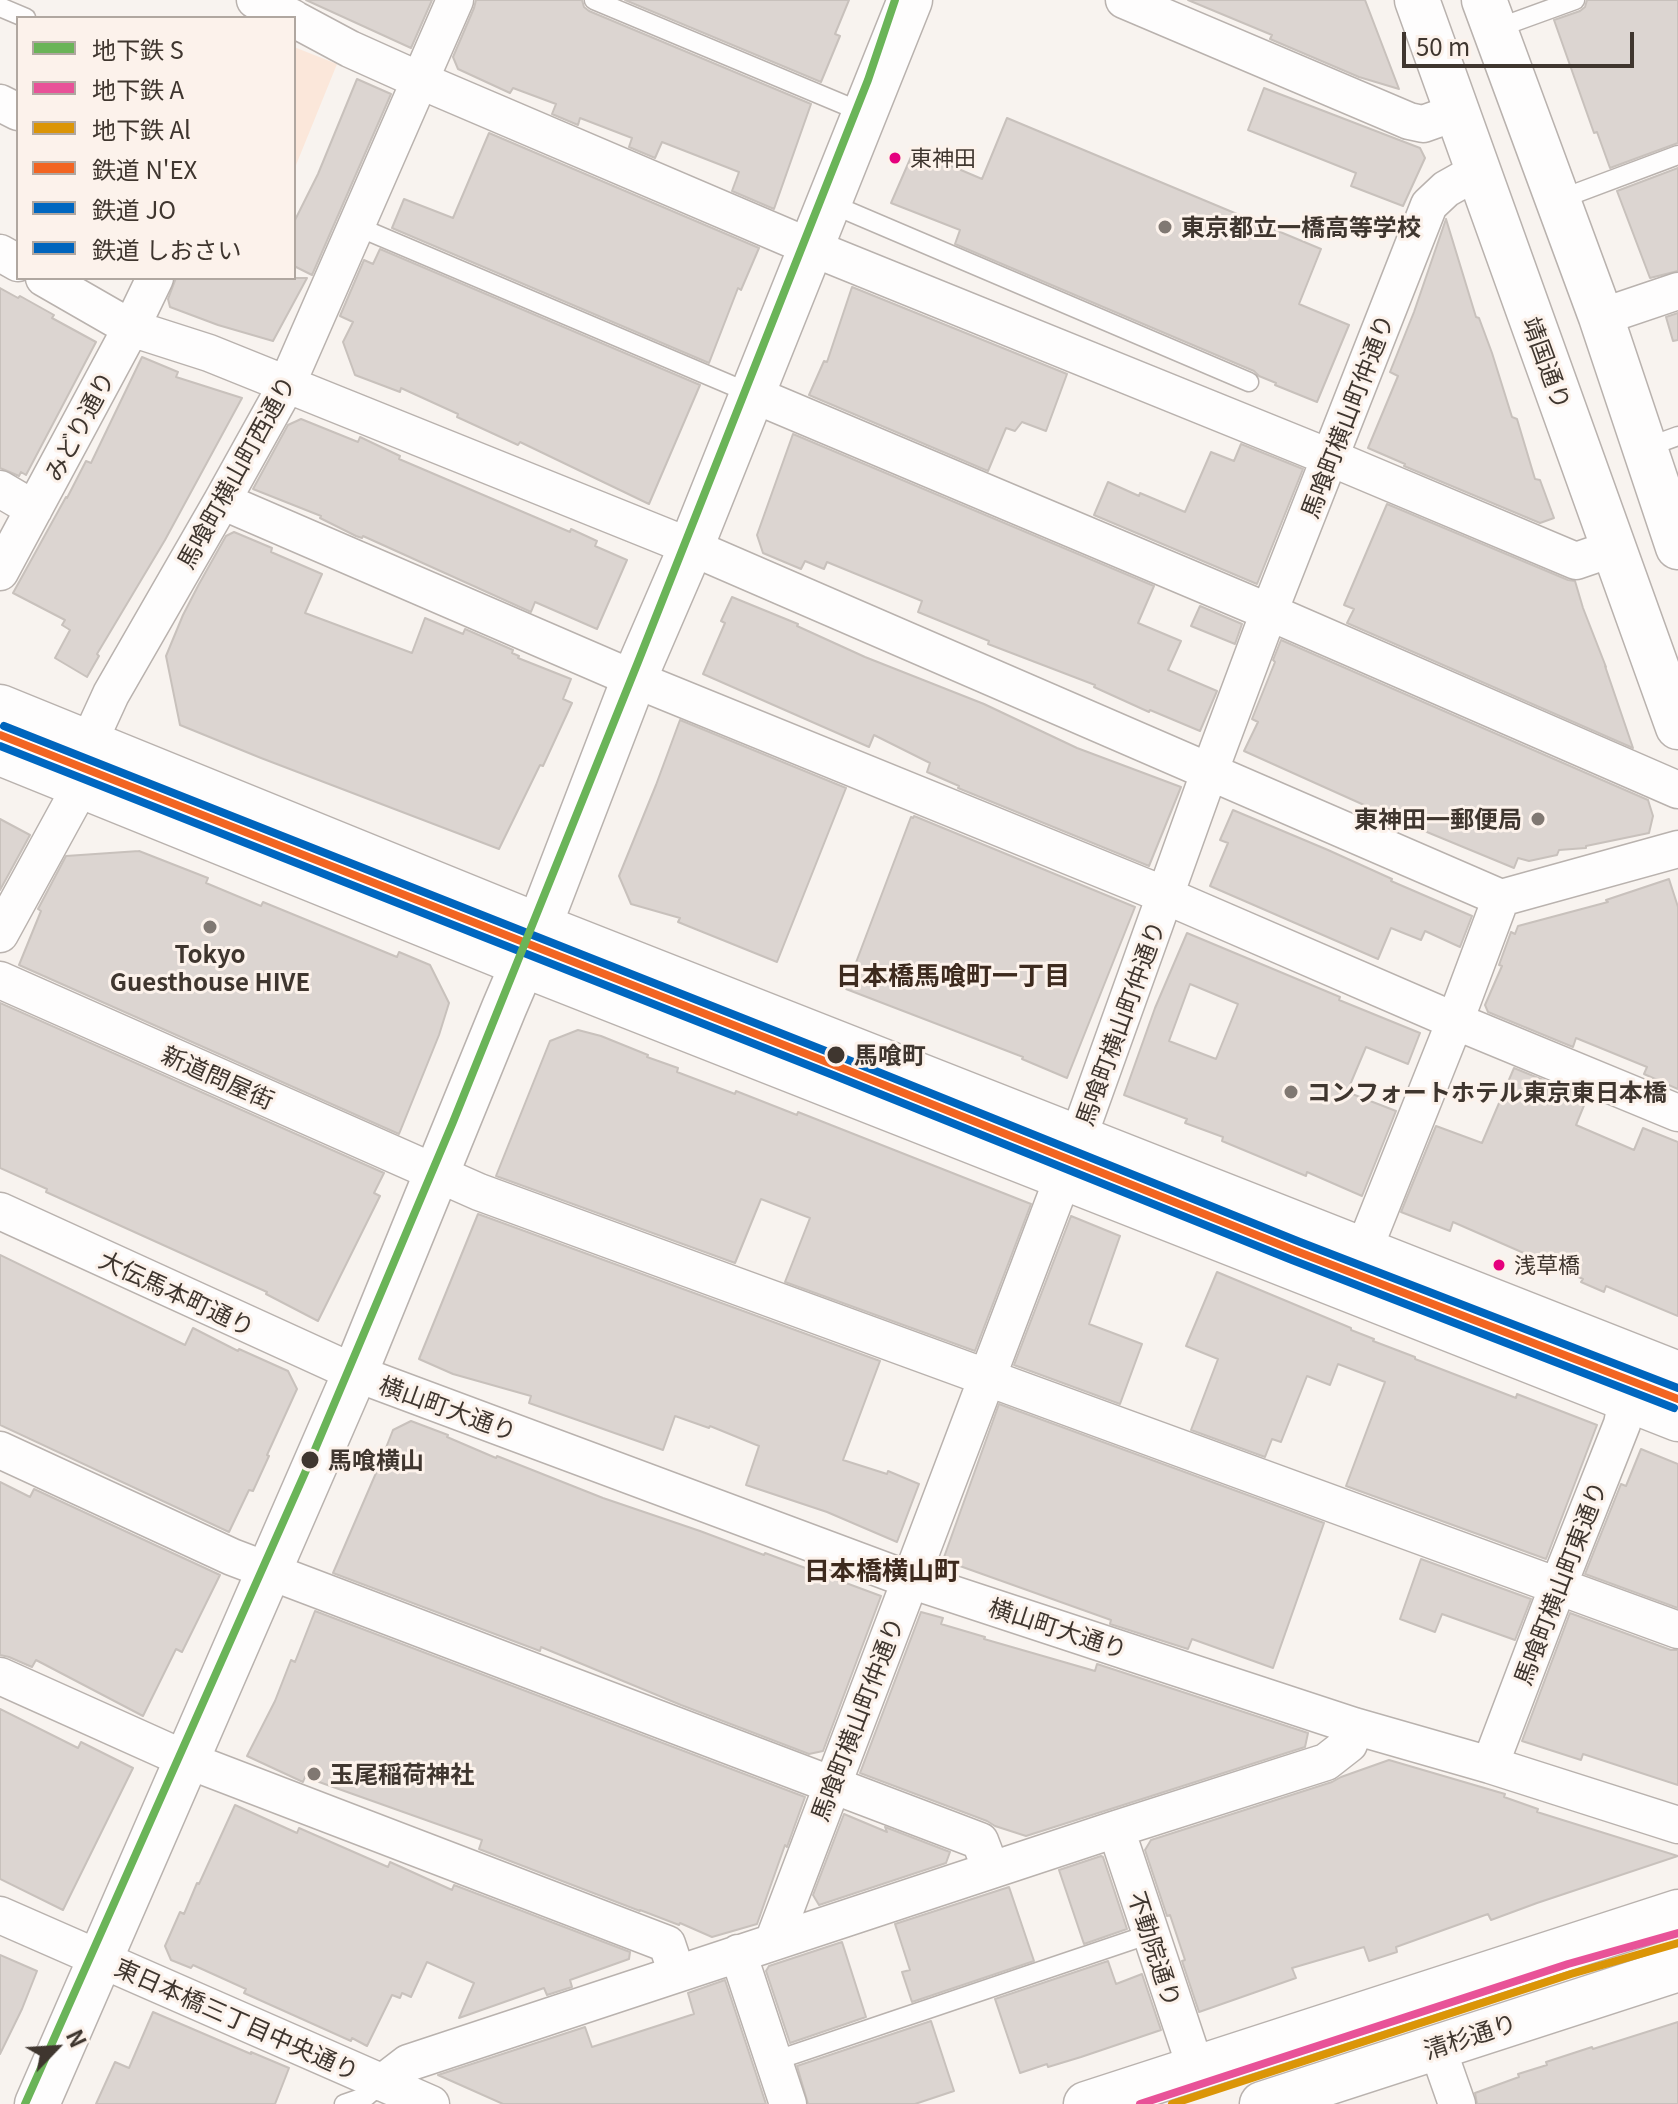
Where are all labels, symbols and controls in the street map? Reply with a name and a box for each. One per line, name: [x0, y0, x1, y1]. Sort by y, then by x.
legend: [16, 16, 296, 280]
scale bar: [1406, 16, 1638, 66]
text: 50 m: [1416, 28, 1470, 63]
text: 地下鉄 S: [92, 31, 184, 66]
text: 地下鉄 A: [92, 71, 184, 106]
text: 地下鉄 Al: [92, 111, 191, 146]
place label: 東神田: [910, 145, 976, 171]
marker: 東神田: [887, 150, 903, 166]
text: 鉄道 N'EX: [92, 151, 197, 186]
text: 鉄道 JO: [92, 191, 176, 226]
place label: 東京都立一橋高等学校: [1181, 213, 1421, 241]
marker: 東京都立一橋高等学校: [1156, 218, 1174, 236]
text: 鉄道 しおさい: [92, 231, 241, 266]
street label: 馬喰町横山町仲通り: [1295, 310, 1399, 522]
street label: 靖国通り: [1517, 313, 1577, 413]
street label: みどり通り: [38, 366, 120, 486]
street label: 馬喰町横山町西通り: [171, 371, 301, 573]
place label: 東神田一郵便局: [1354, 805, 1522, 833]
marker: 東神田一郵便局: [1529, 810, 1547, 828]
street label: 馬喰町横山町仲通り: [1070, 917, 1170, 1129]
marker: Tokyo Guesthouse HIVE: [201, 918, 219, 936]
place label: Tokyo Guesthouse HIVE: [110, 940, 310, 996]
district label: 日本橋馬喰町一丁目: [836, 959, 1070, 991]
street label: 新道問屋街: [157, 1039, 279, 1115]
place label: 馬喰町: [854, 1041, 926, 1069]
marker: 馬喰町: [825, 1044, 847, 1066]
place label: コンフォートホテル東京東日本橋: [1307, 1078, 1667, 1106]
marker: コンフォートホテル東京東日本橋: [1282, 1083, 1300, 1101]
street label: 大伝馬本町通り: [95, 1244, 259, 1342]
place label: 浅草橋: [1514, 1252, 1580, 1278]
marker: 浅草橋: [1491, 1257, 1507, 1273]
street label: 横山町大通り: [375, 1370, 521, 1446]
place label: 馬喰横山: [328, 1446, 424, 1474]
marker: 馬喰横山: [299, 1449, 321, 1471]
street label: 馬喰町横山町東通り: [1508, 1477, 1612, 1689]
district label: 日本橋横山町: [804, 1554, 960, 1586]
street label: 横山町大通り: [985, 1592, 1131, 1664]
street label: 馬喰町横山町仲通り: [805, 1613, 909, 1825]
place label: 玉尾稲荷神社: [330, 1760, 474, 1788]
marker: 玉尾稲荷神社: [305, 1765, 323, 1783]
street label: 不動院通り: [1123, 1887, 1187, 2011]
street label: 東日本橋三丁目中央通り: [111, 1952, 363, 2086]
street label: 清杉通り: [1420, 2007, 1520, 2065]
north arrow: [16, 2008, 96, 2088]
text: N: [60, 2024, 96, 2052]

